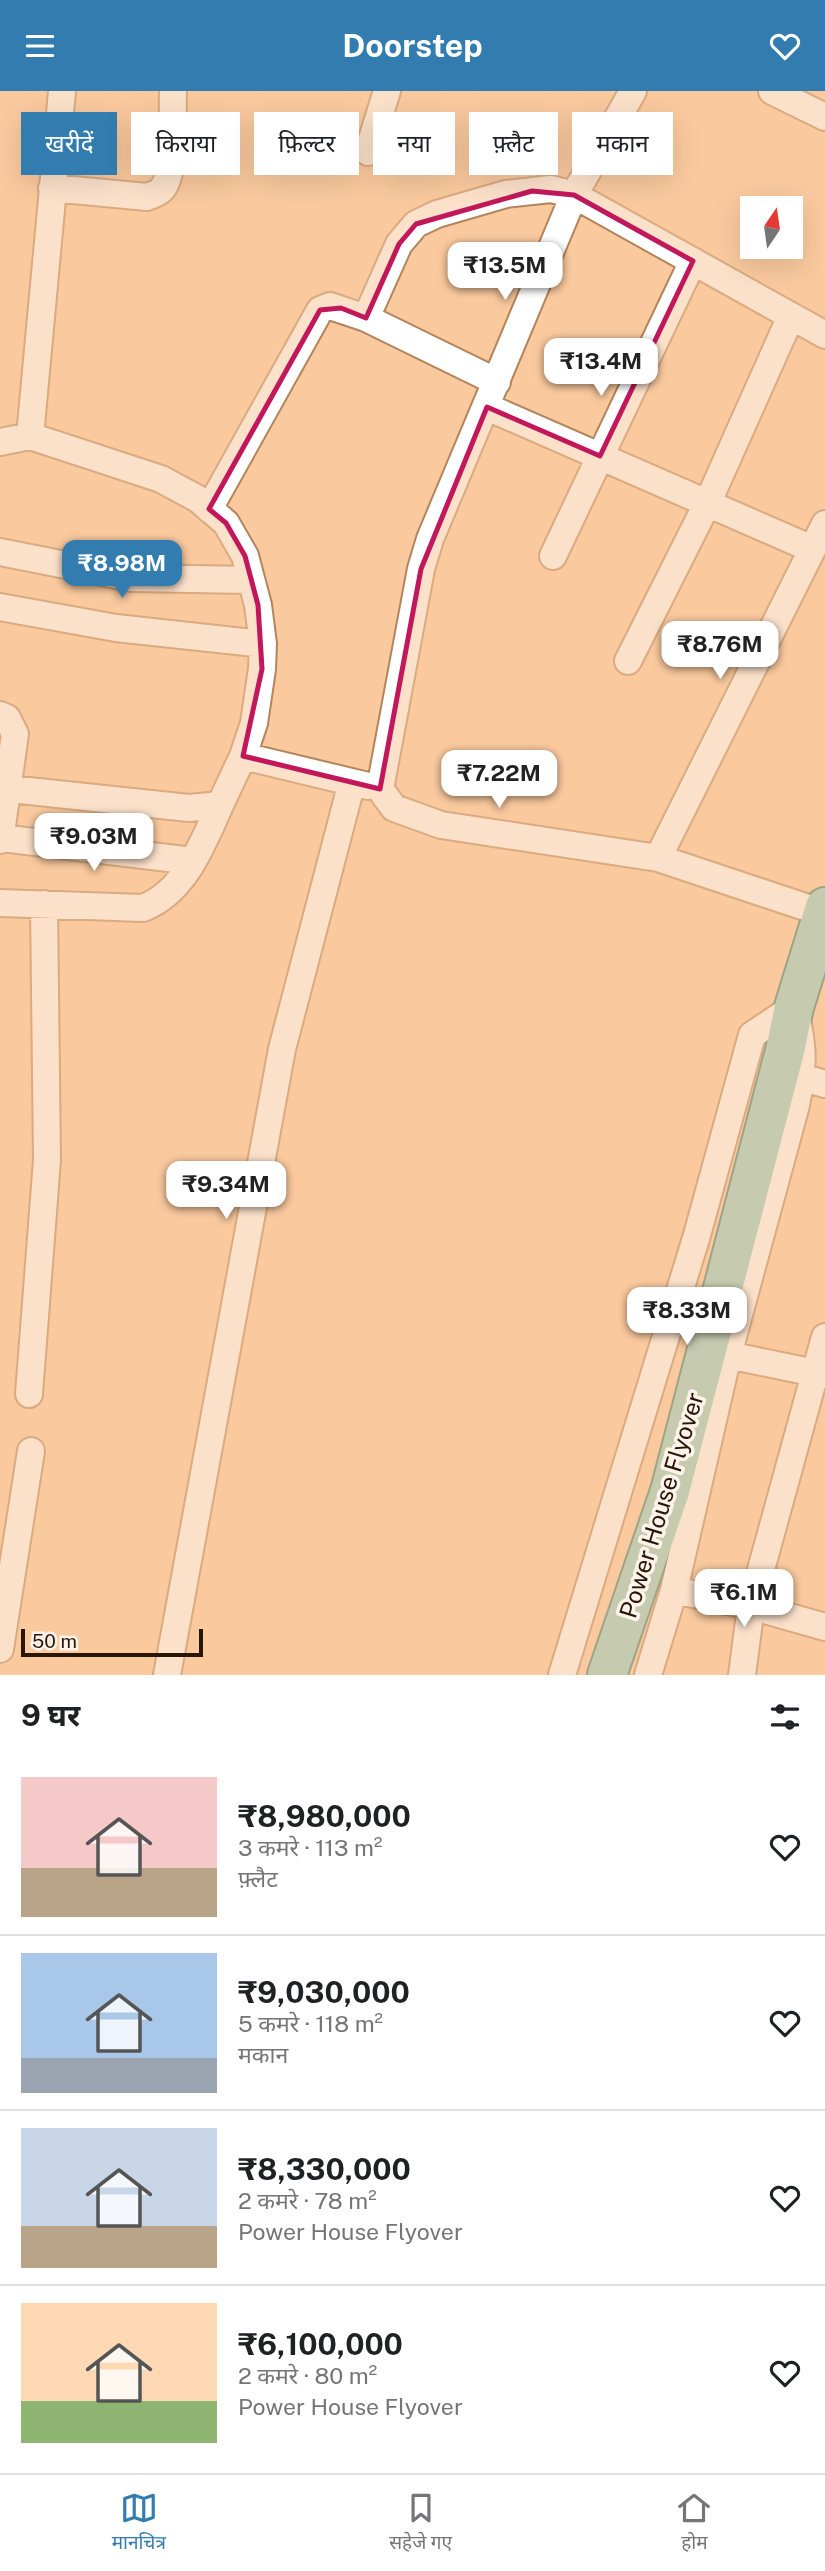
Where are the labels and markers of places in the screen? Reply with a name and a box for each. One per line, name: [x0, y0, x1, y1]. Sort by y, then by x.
pin: ₹13.5M: [448, 243, 562, 302]
pin: ₹13.4M: [544, 338, 658, 398]
pin: ₹8.98M: [65, 540, 179, 600]
pin: ₹8.76M: [663, 621, 777, 681]
pin: ₹7.22M: [442, 751, 556, 810]
pin: ₹9.03M: [37, 813, 151, 873]
pin: ₹9.34M: [169, 1161, 283, 1221]
pin: ₹8.33M: [630, 1287, 744, 1347]
pin: ₹6.1M: [695, 1569, 793, 1629]

